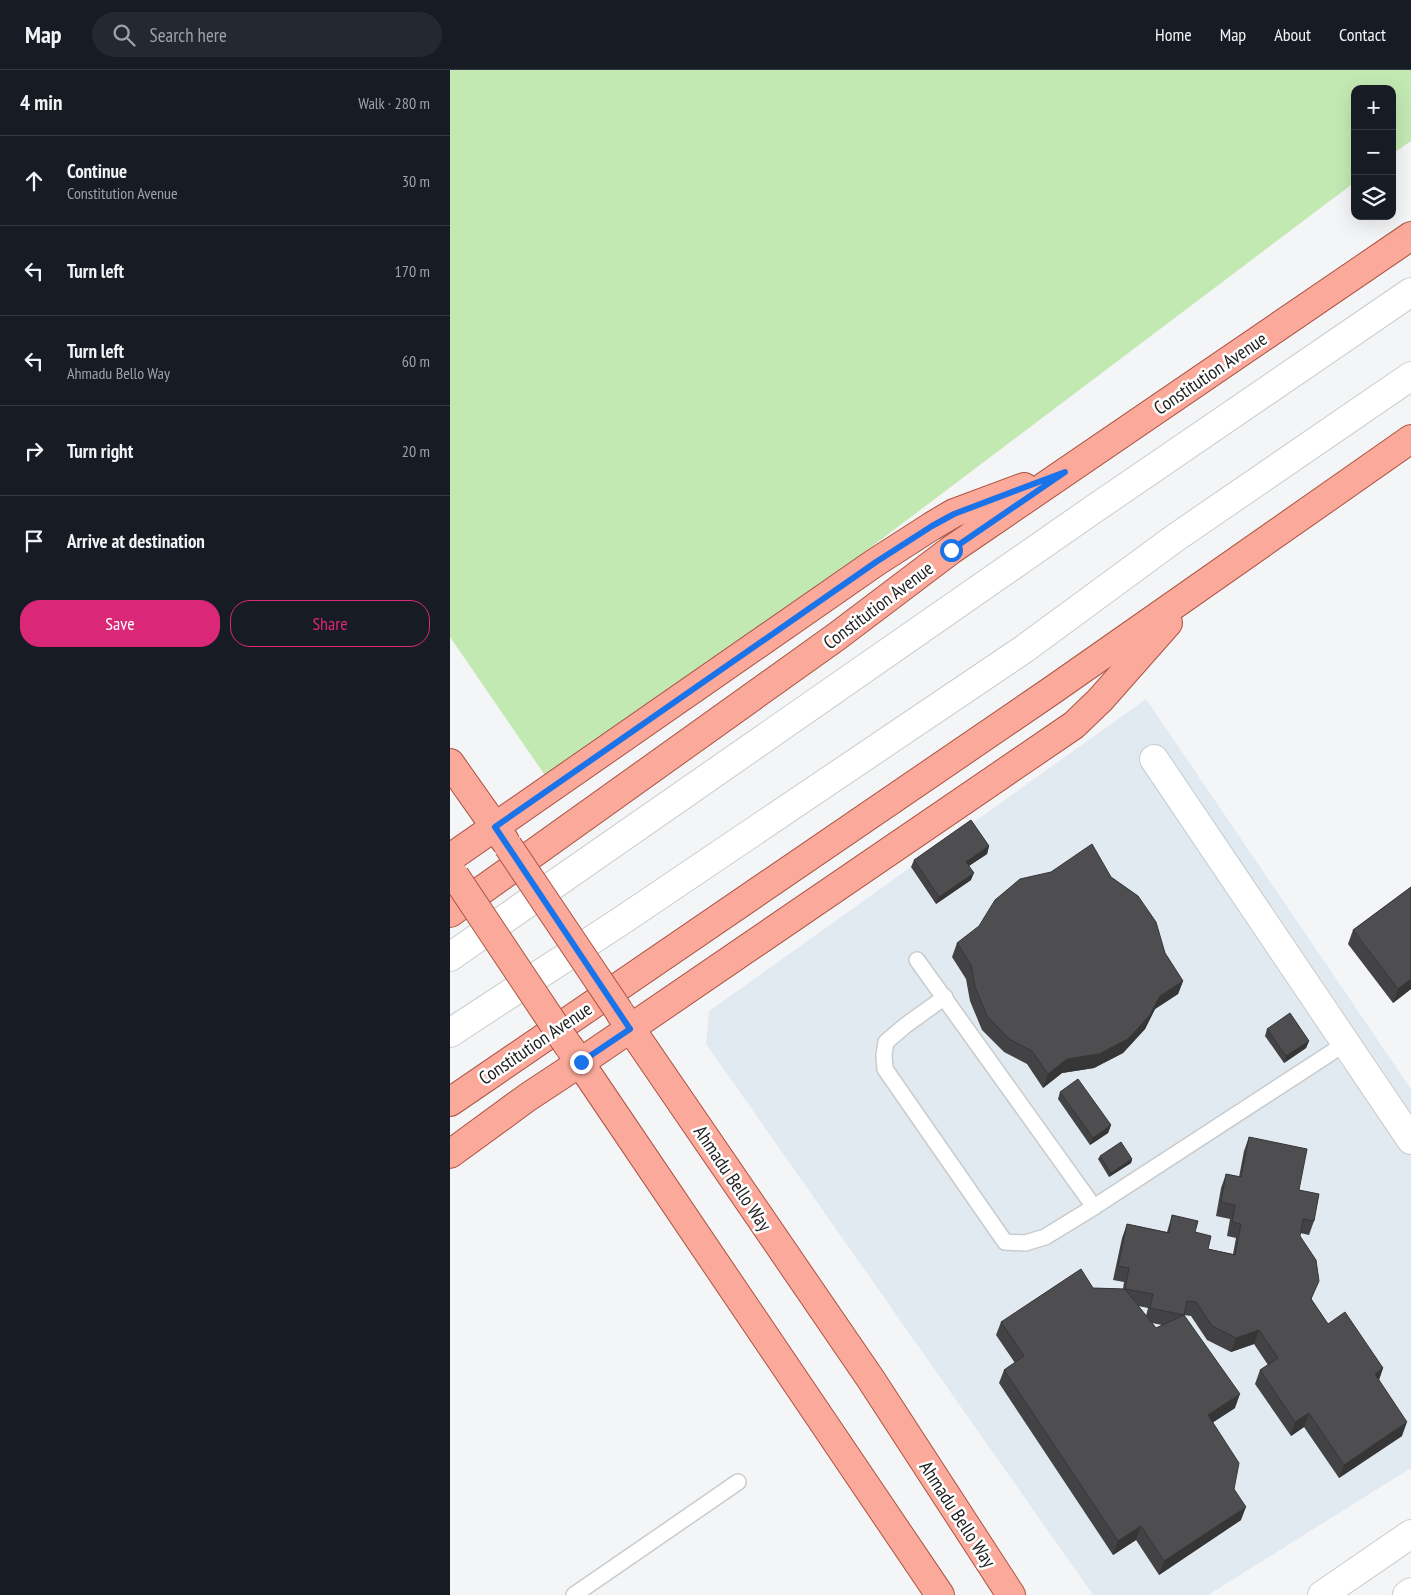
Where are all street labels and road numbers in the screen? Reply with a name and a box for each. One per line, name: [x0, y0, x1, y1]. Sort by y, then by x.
street label: Constitution Avenue: [1149, 326, 1271, 420]
street label: Constitution Avenue: [818, 556, 938, 654]
street label: Constitution Avenue: [474, 996, 596, 1090]
street label: Ahmadu Bello Way: [689, 1121, 778, 1236]
street label: Ahmadu Bello Way: [915, 1456, 1002, 1573]

